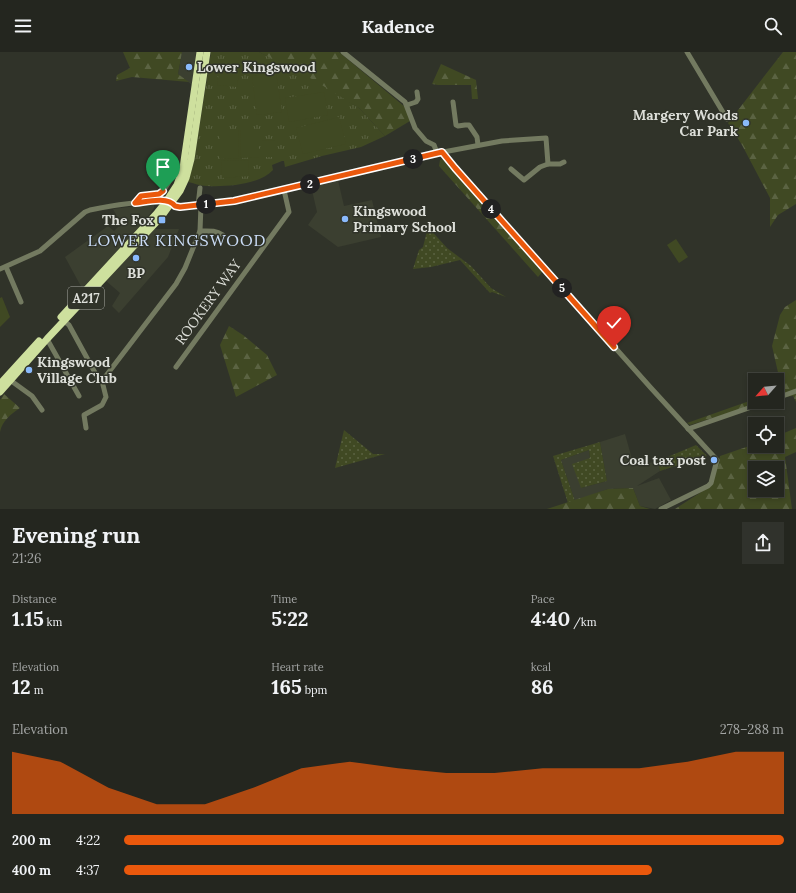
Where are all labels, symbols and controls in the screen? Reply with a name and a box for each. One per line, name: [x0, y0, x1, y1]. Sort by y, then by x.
icon: menu: [12, 15, 34, 37]
text: Kadence: [361, 15, 435, 38]
icon: search: [762, 15, 784, 37]
place label: Lower Kingswood: [197, 58, 316, 76]
marker: Lower Kingswood: [184, 62, 194, 72]
place label: Margery Woods Car Park: [633, 106, 739, 140]
marker: Margery Woods Car Park: [741, 118, 751, 128]
pin: 3: [403, 149, 423, 169]
pin: [146, 150, 180, 191]
text: 3: [410, 152, 416, 166]
icon: arrive: [152, 156, 174, 178]
pin: 2: [300, 174, 320, 194]
text: 2: [307, 177, 313, 191]
pin: 1: [196, 194, 216, 214]
text: 1: [204, 197, 208, 211]
pin: 4: [481, 199, 501, 219]
place label: Kingswood Primary School: [353, 202, 457, 236]
text: 4: [488, 202, 494, 216]
place label: The Fox: [102, 211, 154, 229]
marker: Kingswood Primary School: [340, 214, 350, 224]
marker: The Fox: [157, 215, 167, 225]
district label: LOWER KINGSWOOD: [87, 230, 267, 250]
marker: BP: [131, 253, 141, 263]
street label: ROOKERY WAY: [171, 255, 246, 348]
place label: BP: [127, 264, 145, 282]
pin: 5: [552, 278, 572, 298]
text: 5: [559, 281, 565, 295]
road number: A217: [68, 287, 104, 309]
pin: [597, 306, 631, 347]
icon: check: [603, 312, 625, 334]
place label: Kingswood Village Club: [37, 353, 117, 387]
marker: Kingswood Village Club: [24, 365, 34, 375]
north arrow: [748, 373, 784, 409]
map controls: [748, 373, 784, 497]
button: locate: [748, 417, 784, 453]
place label: Coal tax post: [620, 451, 706, 469]
marker: Coal tax post: [709, 455, 719, 465]
button: layers: [748, 461, 784, 497]
text: Evening run: [12, 521, 140, 549]
button: share: [742, 522, 784, 564]
text: 21:26: [12, 550, 41, 567]
text: Distance: [12, 592, 57, 606]
text: Time: [271, 592, 297, 606]
text: Pace: [531, 592, 555, 606]
text: 1.15: [12, 606, 44, 631]
text: 5:22: [271, 606, 308, 631]
text: 4:40: [531, 606, 570, 631]
text: km: [44, 615, 62, 629]
text: /km: [570, 615, 597, 629]
text: Elevation: [12, 660, 59, 674]
text: Heart rate: [271, 660, 324, 674]
text: kcal: [531, 660, 551, 674]
text: 12: [12, 674, 31, 699]
text: 165: [271, 674, 302, 699]
text: 86: [531, 674, 554, 699]
text: m: [31, 683, 44, 697]
text: bpm: [302, 683, 327, 697]
text: Elevation: [12, 721, 68, 738]
text: 278–288 m: [720, 721, 784, 738]
text: 200 m: [12, 832, 51, 849]
text: 4:22: [76, 832, 100, 849]
text: 400 m: [12, 862, 51, 879]
text: 4:37: [76, 862, 99, 879]

